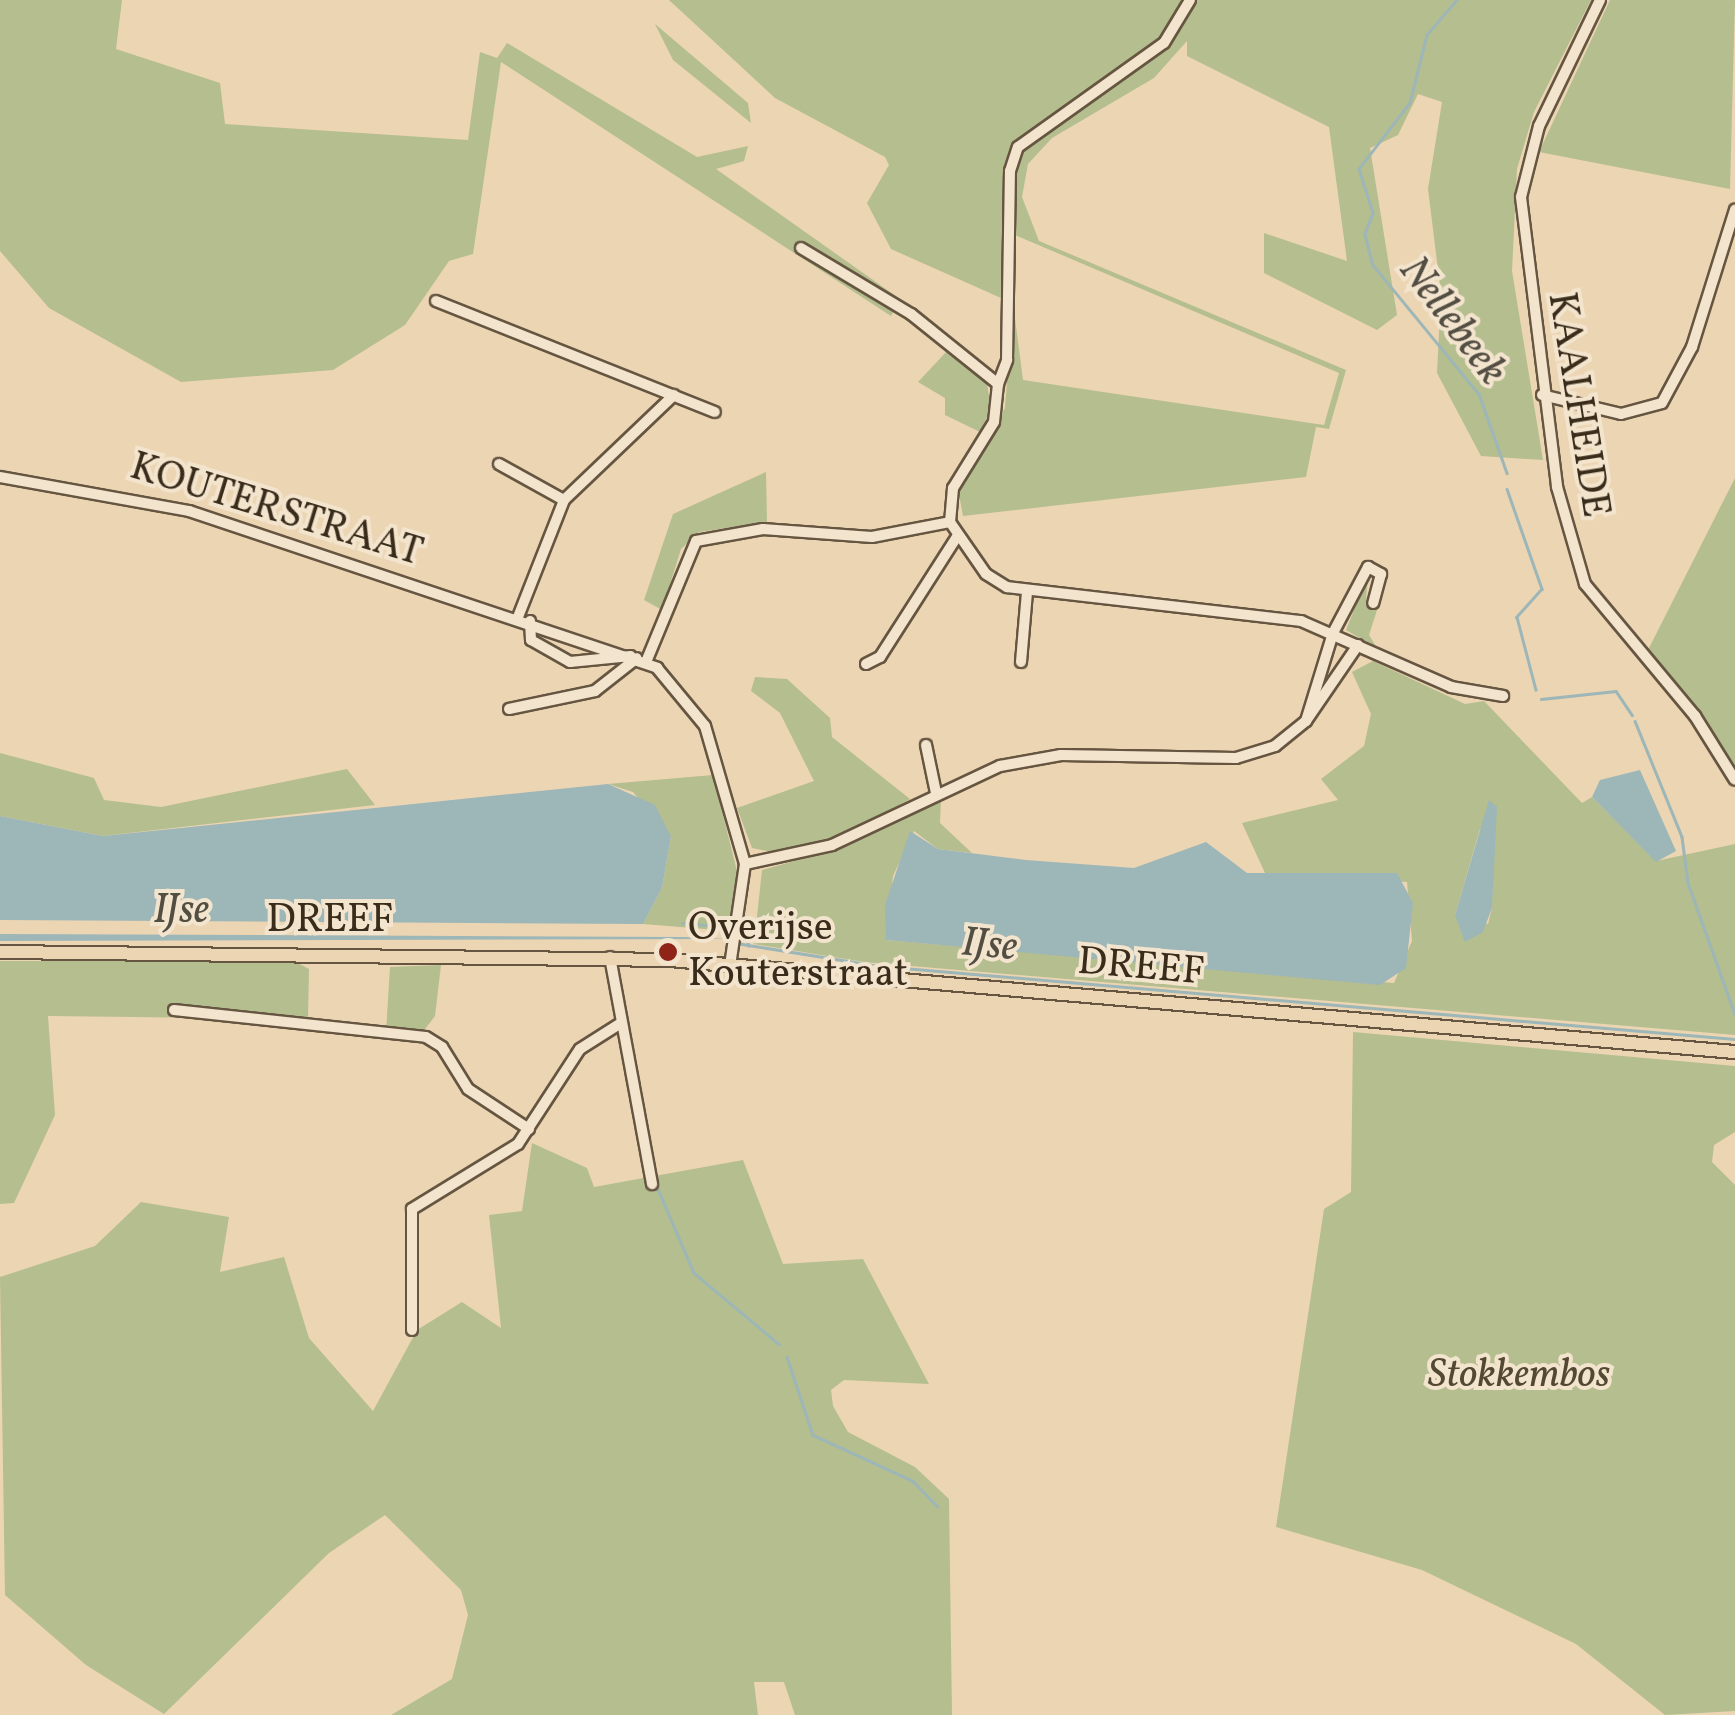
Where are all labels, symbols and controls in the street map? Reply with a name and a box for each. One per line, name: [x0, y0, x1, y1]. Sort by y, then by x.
water label: Nellebeek: [1386, 248, 1516, 396]
street label: KAALHEIDE: [1536, 289, 1618, 521]
street label: KOUTERSTRAAT: [124, 444, 428, 578]
water label: IJse: [153, 887, 209, 937]
street label: DREEF: [266, 897, 394, 945]
place label: Overijse Kouterstraat: [688, 905, 908, 999]
water label: IJse: [959, 919, 1019, 975]
street label: DREEF: [1076, 939, 1206, 997]
marker: Overijse Kouterstraat: [657, 941, 679, 963]
park label: Stokkembos: [1428, 1352, 1610, 1400]

